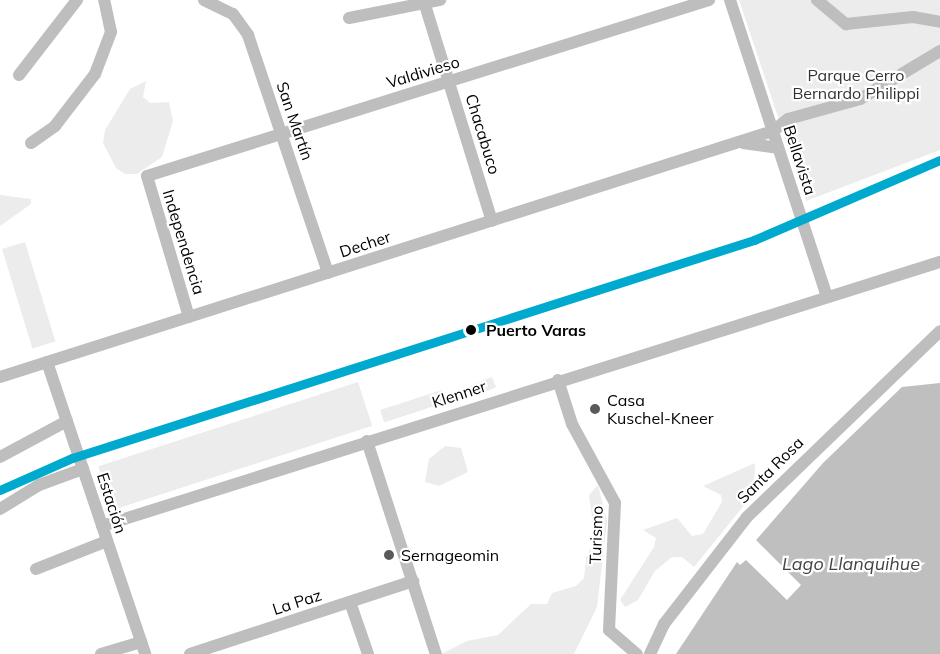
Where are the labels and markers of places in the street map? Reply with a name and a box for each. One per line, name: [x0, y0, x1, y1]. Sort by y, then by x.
marker: Puerto Varas: [461, 320, 481, 340]
place label: Puerto Varas: [486, 320, 586, 340]
place label: Casa Kuschel-Kneer: [607, 390, 714, 428]
marker: Casa Kuschel-Kneer: [588, 402, 602, 416]
place label: Sernageomin: [401, 545, 499, 565]
marker: Sernageomin: [382, 548, 396, 562]

